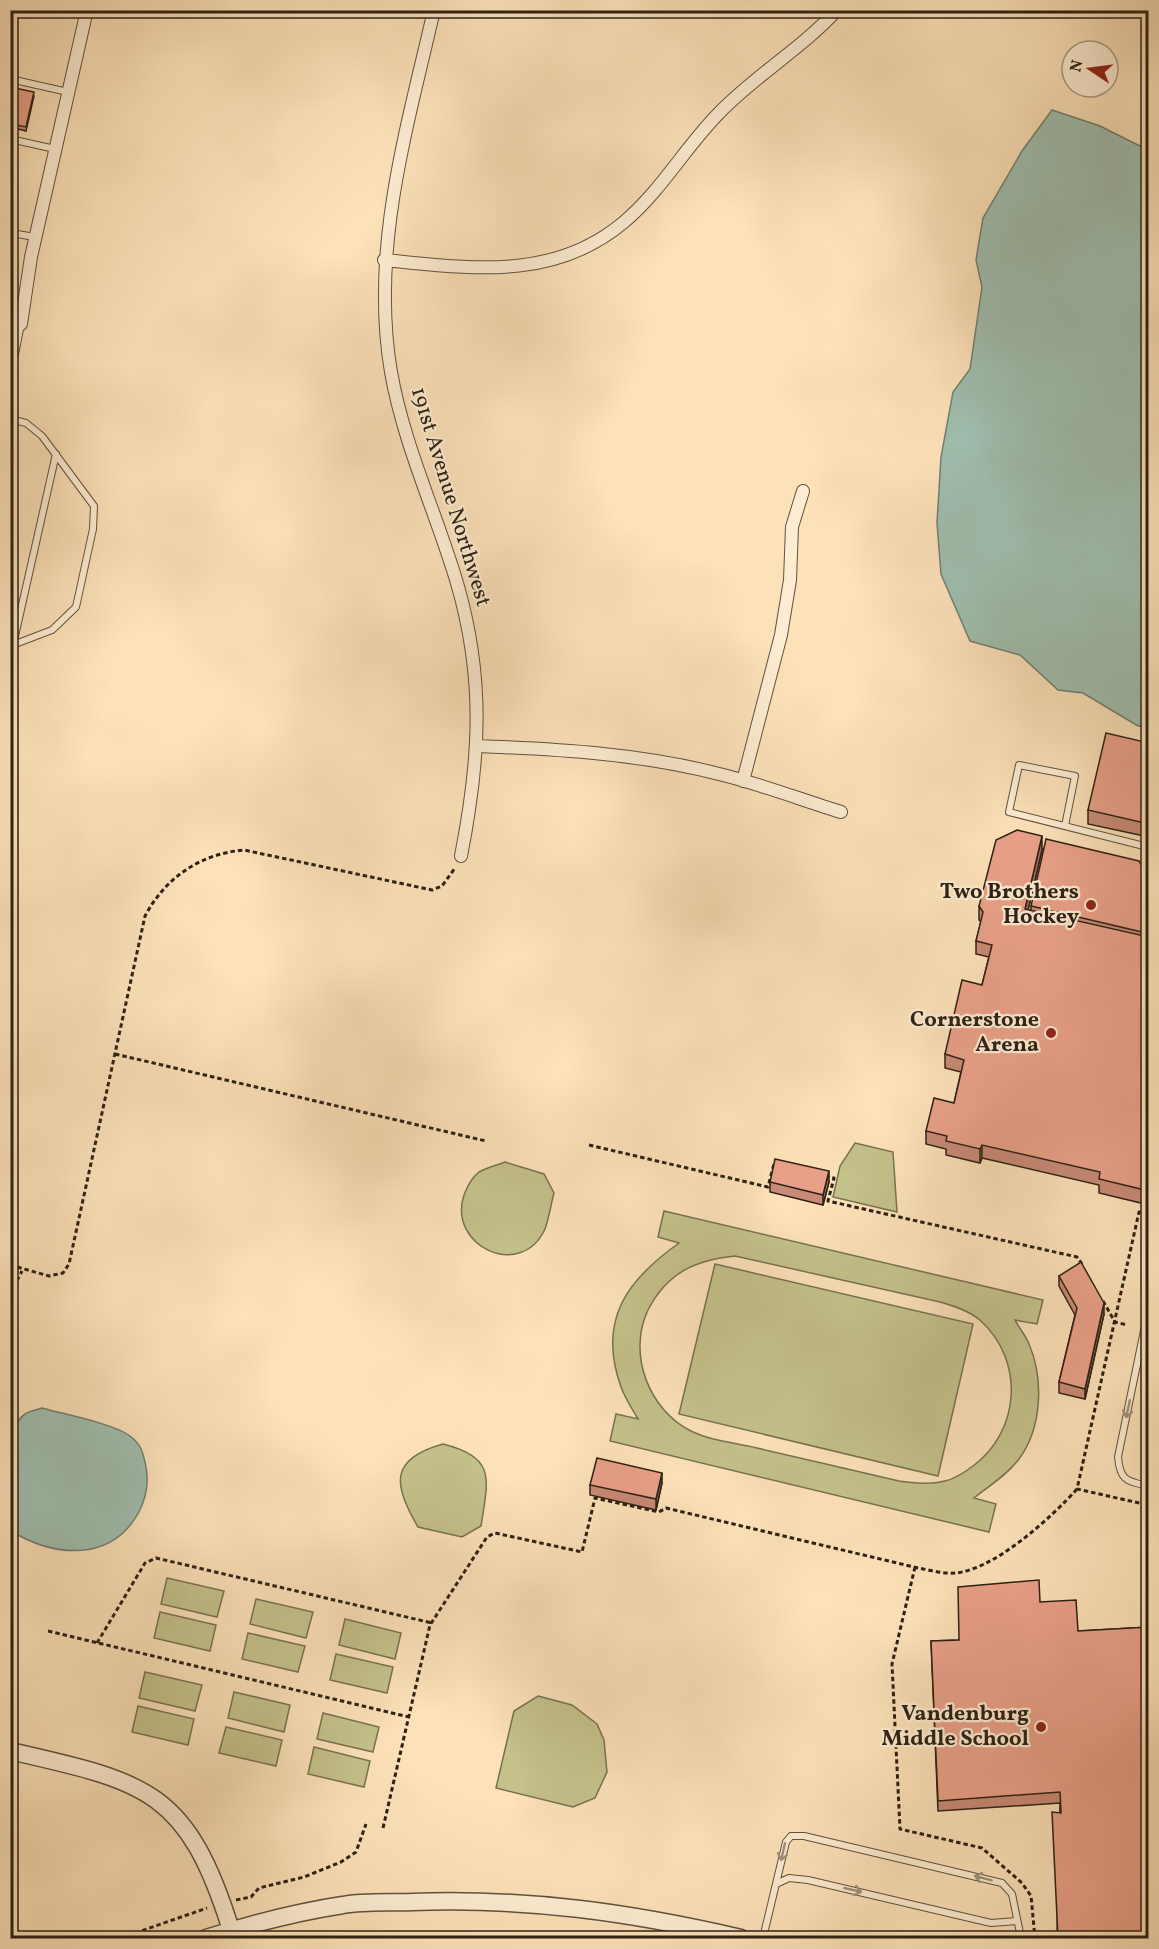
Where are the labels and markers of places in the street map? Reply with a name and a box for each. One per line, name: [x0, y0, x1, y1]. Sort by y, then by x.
place label: Two Brothers Hockey: [940, 877, 1080, 933]
marker: Two Brothers Hockey: [1084, 898, 1098, 912]
place label: Cornerstone Arena: [910, 1005, 1039, 1061]
marker: Cornerstone Arena: [1044, 1026, 1058, 1040]
place label: Vandenburg Middle School: [882, 1699, 1029, 1755]
marker: Vandenburg Middle School: [1034, 1720, 1048, 1734]

